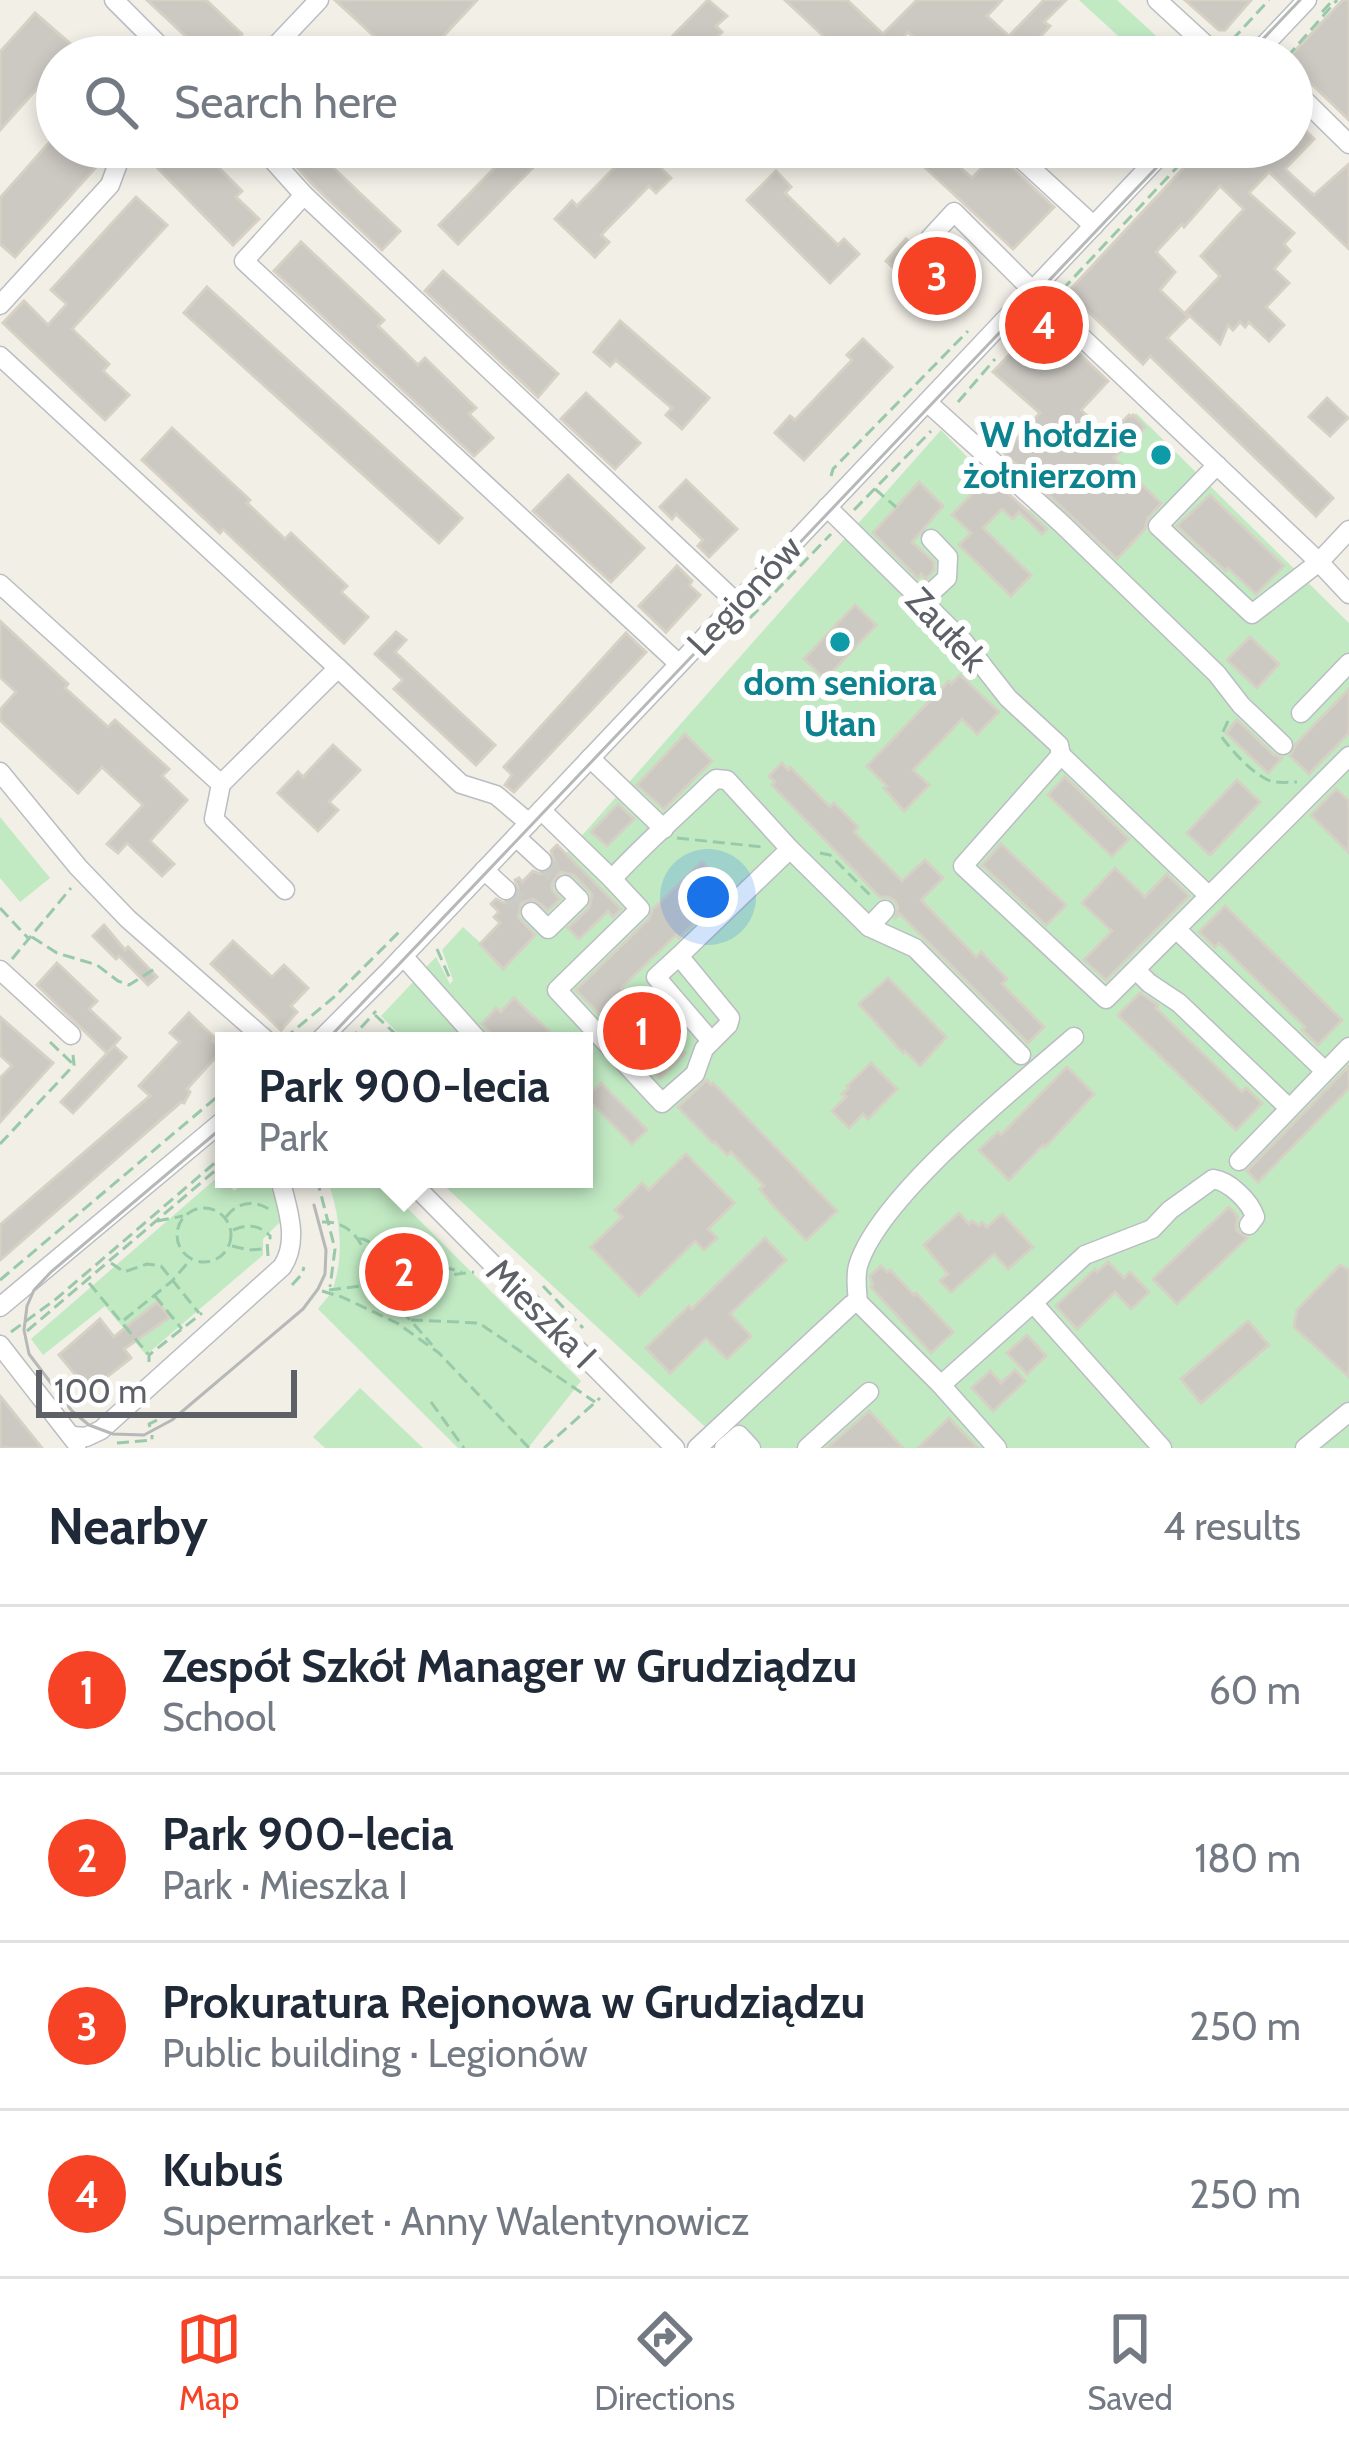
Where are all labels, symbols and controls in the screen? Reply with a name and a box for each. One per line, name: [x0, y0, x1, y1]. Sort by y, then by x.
search box: [36, 36, 1313, 168]
icon: search: [78, 69, 144, 135]
text: Search here: [174, 75, 398, 129]
pin: 3: [898, 231, 976, 321]
pin: 4: [1005, 280, 1083, 370]
place label: W hołdzie żołnierzom: [963, 412, 1137, 497]
marker: W hołdzie żołnierzom: [1148, 442, 1174, 468]
street label: Legionów: [677, 526, 811, 664]
street label: Zaułek: [897, 578, 997, 681]
marker: dom seniora Ułan: [827, 629, 853, 655]
place label: dom seniora Ułan: [744, 660, 936, 745]
your location: [678, 867, 738, 927]
pin: 1: [603, 986, 681, 1076]
popup: [215, 1032, 593, 1188]
text: Park 900-lecia: [258, 1059, 550, 1113]
text: Park: [258, 1113, 329, 1161]
pin: 2: [365, 1227, 443, 1317]
street label: Mieszka I: [478, 1249, 606, 1377]
scale bar: [36, 1364, 297, 1417]
text: 100 m: [54, 1371, 147, 1411]
text: Nearby: [48, 1495, 208, 1557]
text: 4 results: [1163, 1502, 1301, 1550]
text: Zespół Szkół Manager w Grudziądzu: [162, 1639, 857, 1693]
text: 1: [80, 1666, 94, 1714]
text: 60 m: [1209, 1666, 1301, 1714]
text: School: [162, 1693, 276, 1741]
text: Park 900-lecia: [162, 1807, 454, 1861]
text: 2: [77, 1834, 97, 1882]
text: 180 m: [1194, 1834, 1301, 1882]
text: Park · Mieszka I: [162, 1861, 408, 1909]
text: Prokuratura Rejonowa w Grudziądzu: [162, 1975, 865, 2029]
text: 3: [76, 2002, 98, 2050]
text: 250 m: [1189, 2002, 1301, 2050]
text: Public building · Legionów: [162, 2029, 588, 2077]
text: Kubuś: [162, 2143, 283, 2197]
text: 4: [75, 2170, 99, 2218]
text: 250 m: [1189, 2170, 1301, 2218]
text: Supermarket · Anny Walentynowicz: [162, 2197, 749, 2245]
tab: Map: [176, 2306, 242, 2418]
tab: Directions: [594, 2306, 735, 2418]
tab: Saved: [1087, 2306, 1173, 2418]

